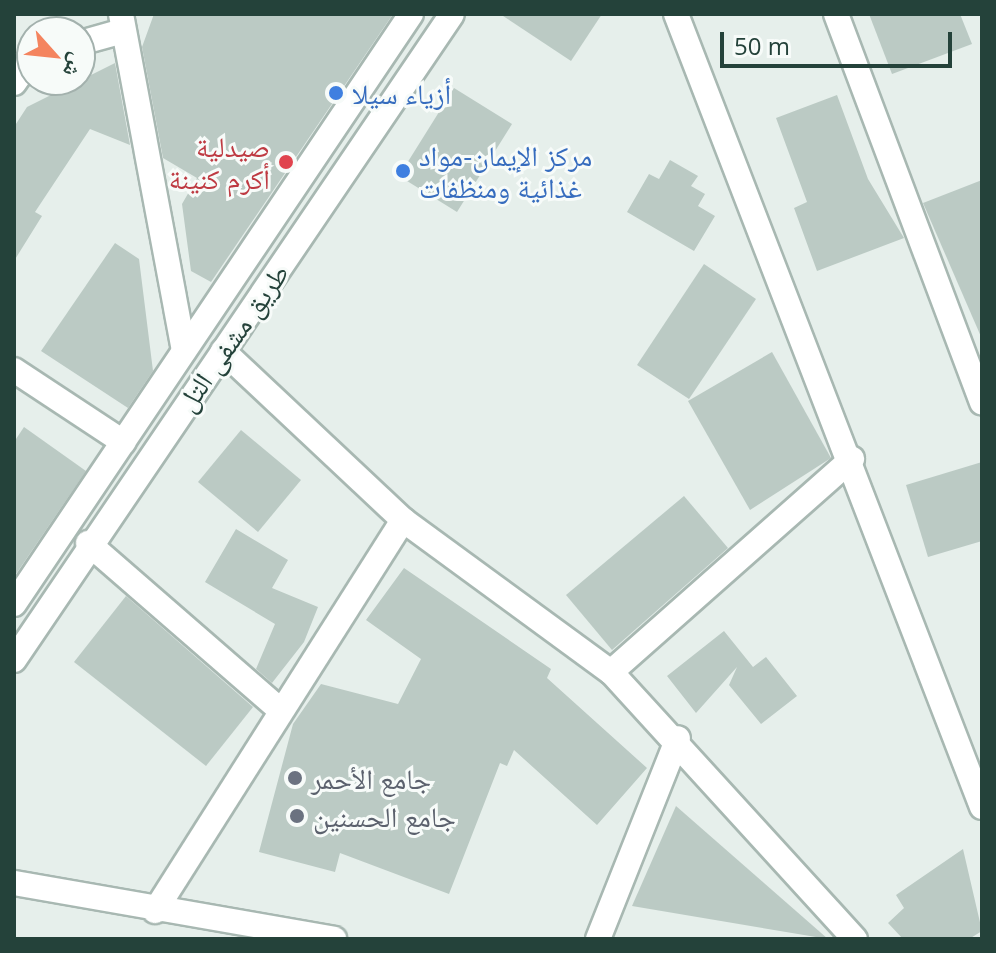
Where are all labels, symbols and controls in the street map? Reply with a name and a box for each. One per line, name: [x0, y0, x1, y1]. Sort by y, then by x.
north arrow: [16, 16, 96, 96]
scale bar: [724, 16, 956, 66]
text: 50 m: [734, 29, 790, 62]
text: ش: [57, 49, 94, 83]
place label: أزياء سيلا: [352, 76, 451, 110]
marker: أزياء سيلا: [327, 84, 345, 102]
place label: صيدلية أكرم كنينة: [169, 129, 270, 195]
place label: مركز الإيمان-مواد غذائية ومنظفات: [419, 138, 592, 204]
marker: صيدلية أكرم كنينة: [277, 153, 295, 171]
marker: مركز الإيمان-مواد غذائية ومنظفات: [394, 162, 412, 180]
street label: طريق مشفى التل: [169, 257, 295, 417]
place label: جامع الأحمر: [311, 761, 431, 795]
marker: جامع الأحمر: [286, 769, 304, 787]
place label: جامع الحسنين: [313, 799, 456, 833]
marker: جامع الحسنين: [288, 807, 306, 825]

